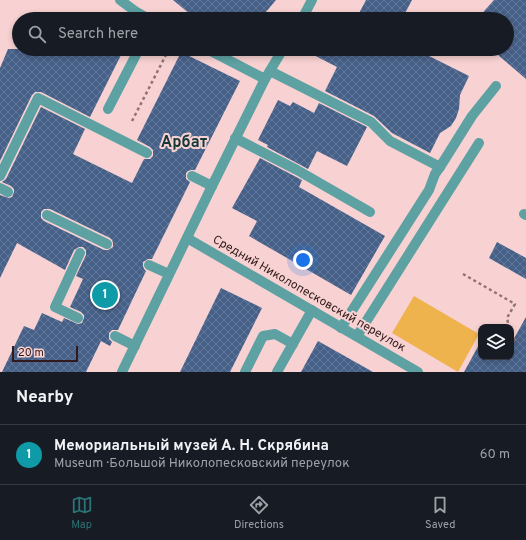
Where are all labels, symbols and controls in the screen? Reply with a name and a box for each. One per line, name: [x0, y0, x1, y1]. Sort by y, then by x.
search box: [12, 12, 514, 56]
icon: search: [26, 23, 48, 45]
text: Search here: [58, 25, 138, 44]
district label: Арбат: [161, 133, 208, 153]
street label: Средний Николопесковский переулок: [210, 232, 409, 356]
your location: [293, 250, 313, 270]
pin: 1: [92, 280, 118, 310]
map controls: [478, 324, 514, 360]
button: layers: [478, 324, 514, 360]
scale bar: [12, 344, 78, 363]
text: 20 m: [18, 346, 44, 360]
text: Nearby: [16, 387, 73, 409]
text: Мемориальный музей А. Н. Скрябина: [54, 437, 329, 456]
text: 1: [26, 447, 32, 463]
text: 60 m: [480, 447, 510, 463]
text: Museum · Большой Николопесковский переулок: [54, 456, 350, 472]
tab: Map: [71, 494, 93, 532]
tab: Directions: [234, 494, 284, 532]
tab: Saved: [425, 494, 455, 532]

